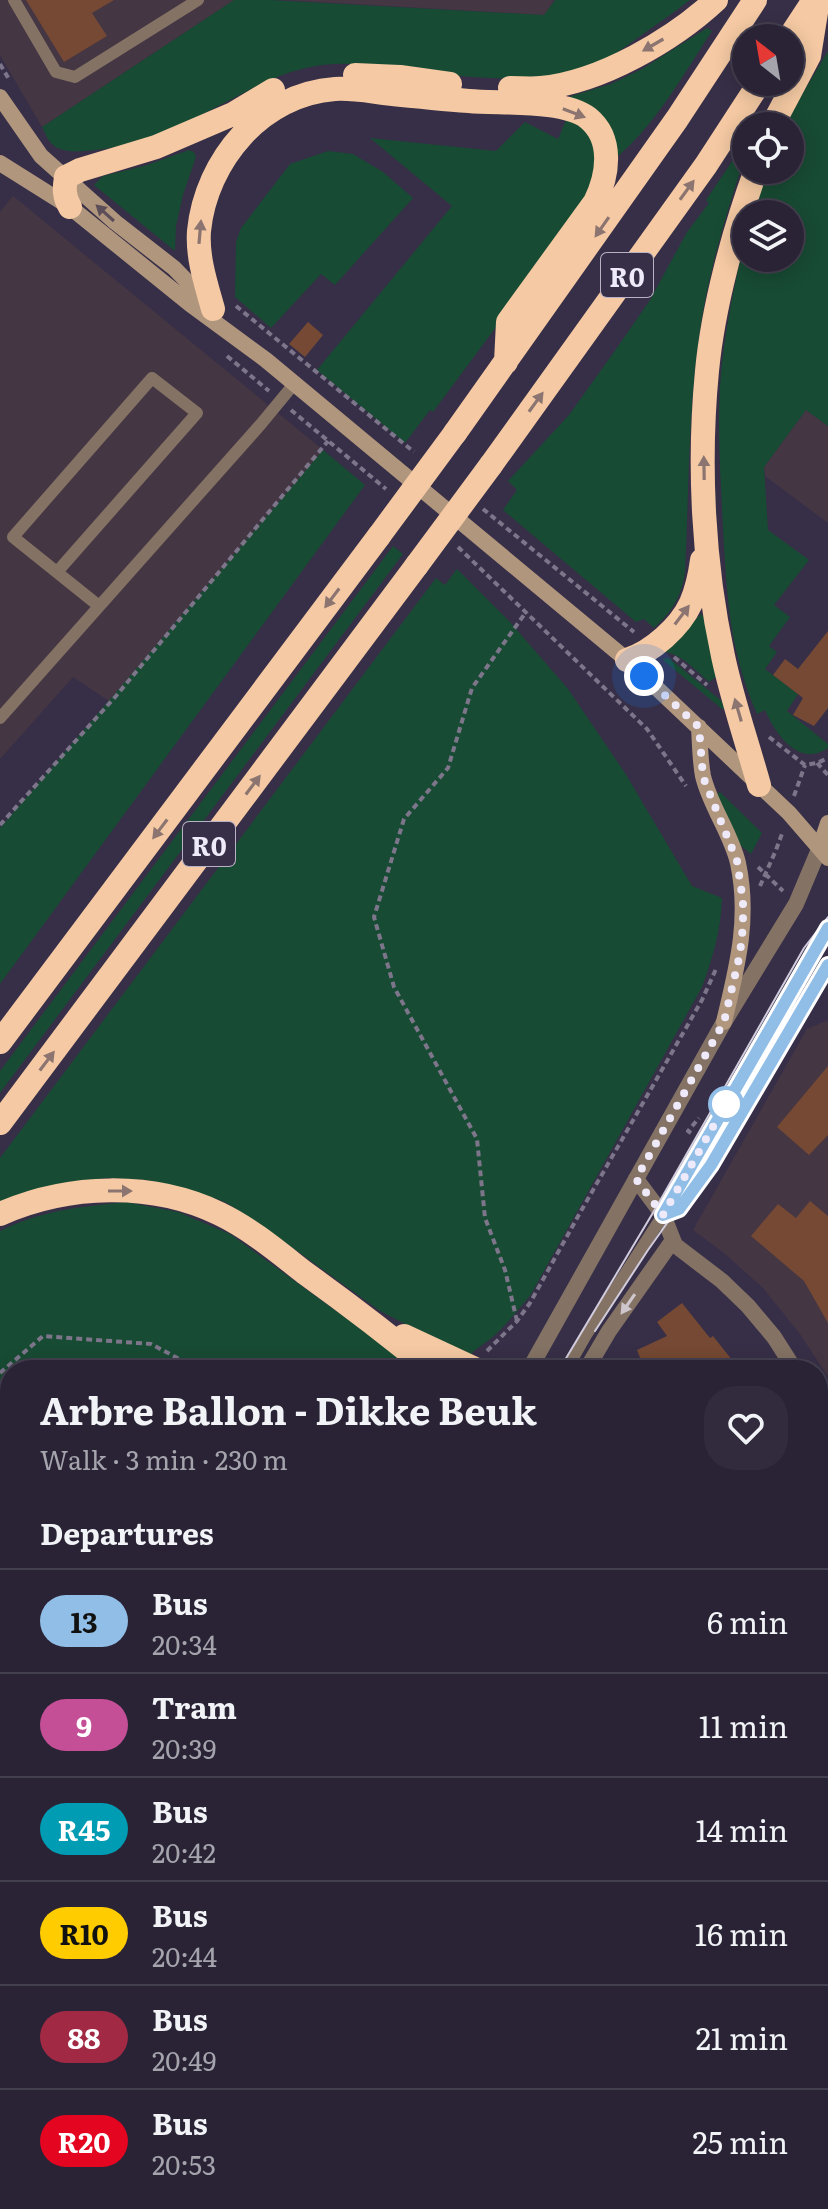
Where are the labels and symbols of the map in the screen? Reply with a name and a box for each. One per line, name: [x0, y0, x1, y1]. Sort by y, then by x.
north arrow: [732, 24, 804, 96]
one-way arrow: [642, 38, 665, 52]
one-way arrow: [563, 107, 587, 120]
one-way arrow: [679, 180, 695, 201]
one-way arrow: [96, 205, 116, 222]
one-way arrow: [594, 216, 610, 238]
one-way arrow: [194, 220, 207, 245]
road number: R0: [601, 253, 653, 297]
one-way arrow: [528, 392, 544, 412]
one-way arrow: [698, 455, 710, 480]
one-way arrow: [325, 588, 341, 608]
one-way arrow: [674, 604, 690, 625]
your location: [624, 656, 664, 696]
one-way arrow: [731, 697, 744, 721]
one-way arrow: [244, 775, 260, 795]
one-way arrow: [152, 819, 168, 839]
road number: R0: [183, 822, 235, 866]
one-way arrow: [38, 1050, 54, 1071]
unlabelled marker: [709, 1087, 743, 1121]
one-way arrow: [108, 1185, 133, 1197]
one-way arrow: [620, 1293, 636, 1315]

